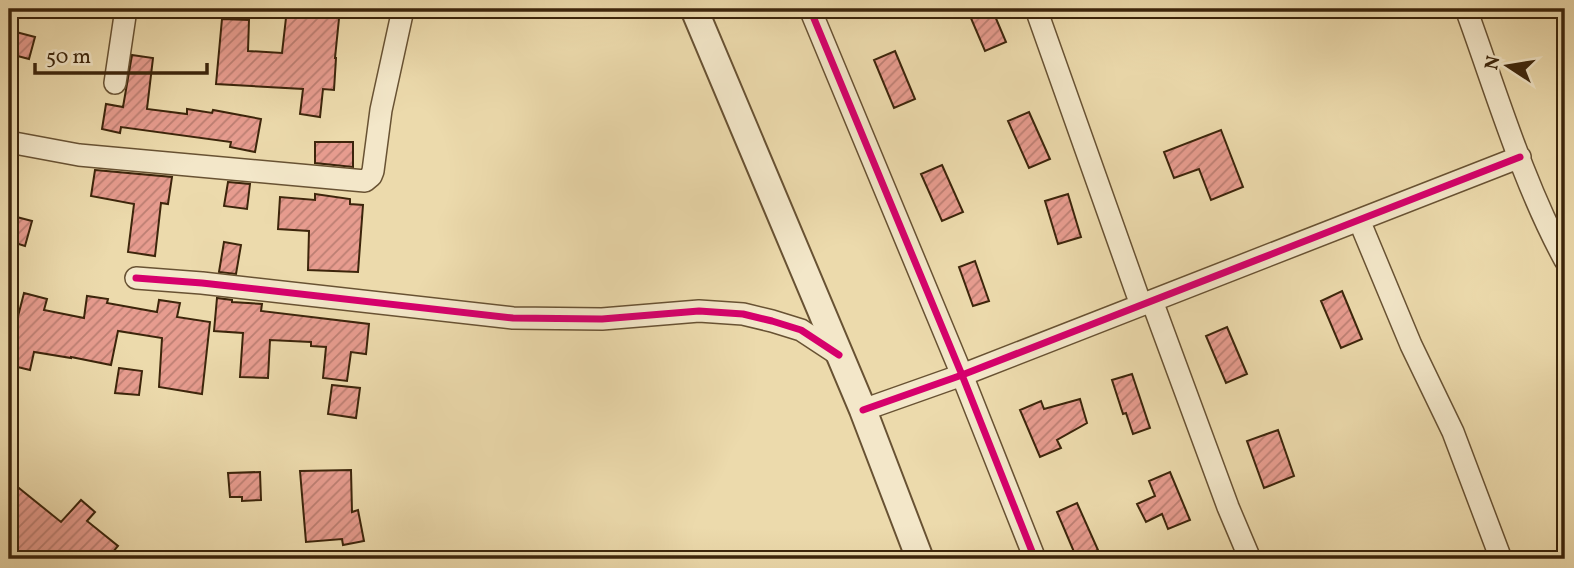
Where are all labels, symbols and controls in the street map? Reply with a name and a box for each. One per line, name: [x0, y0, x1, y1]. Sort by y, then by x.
scale bar: [35, 32, 206, 76]
north arrow: [1472, 32, 1542, 102]
text: 50 m: [46, 43, 91, 72]
text: N: [1479, 53, 1508, 72]

